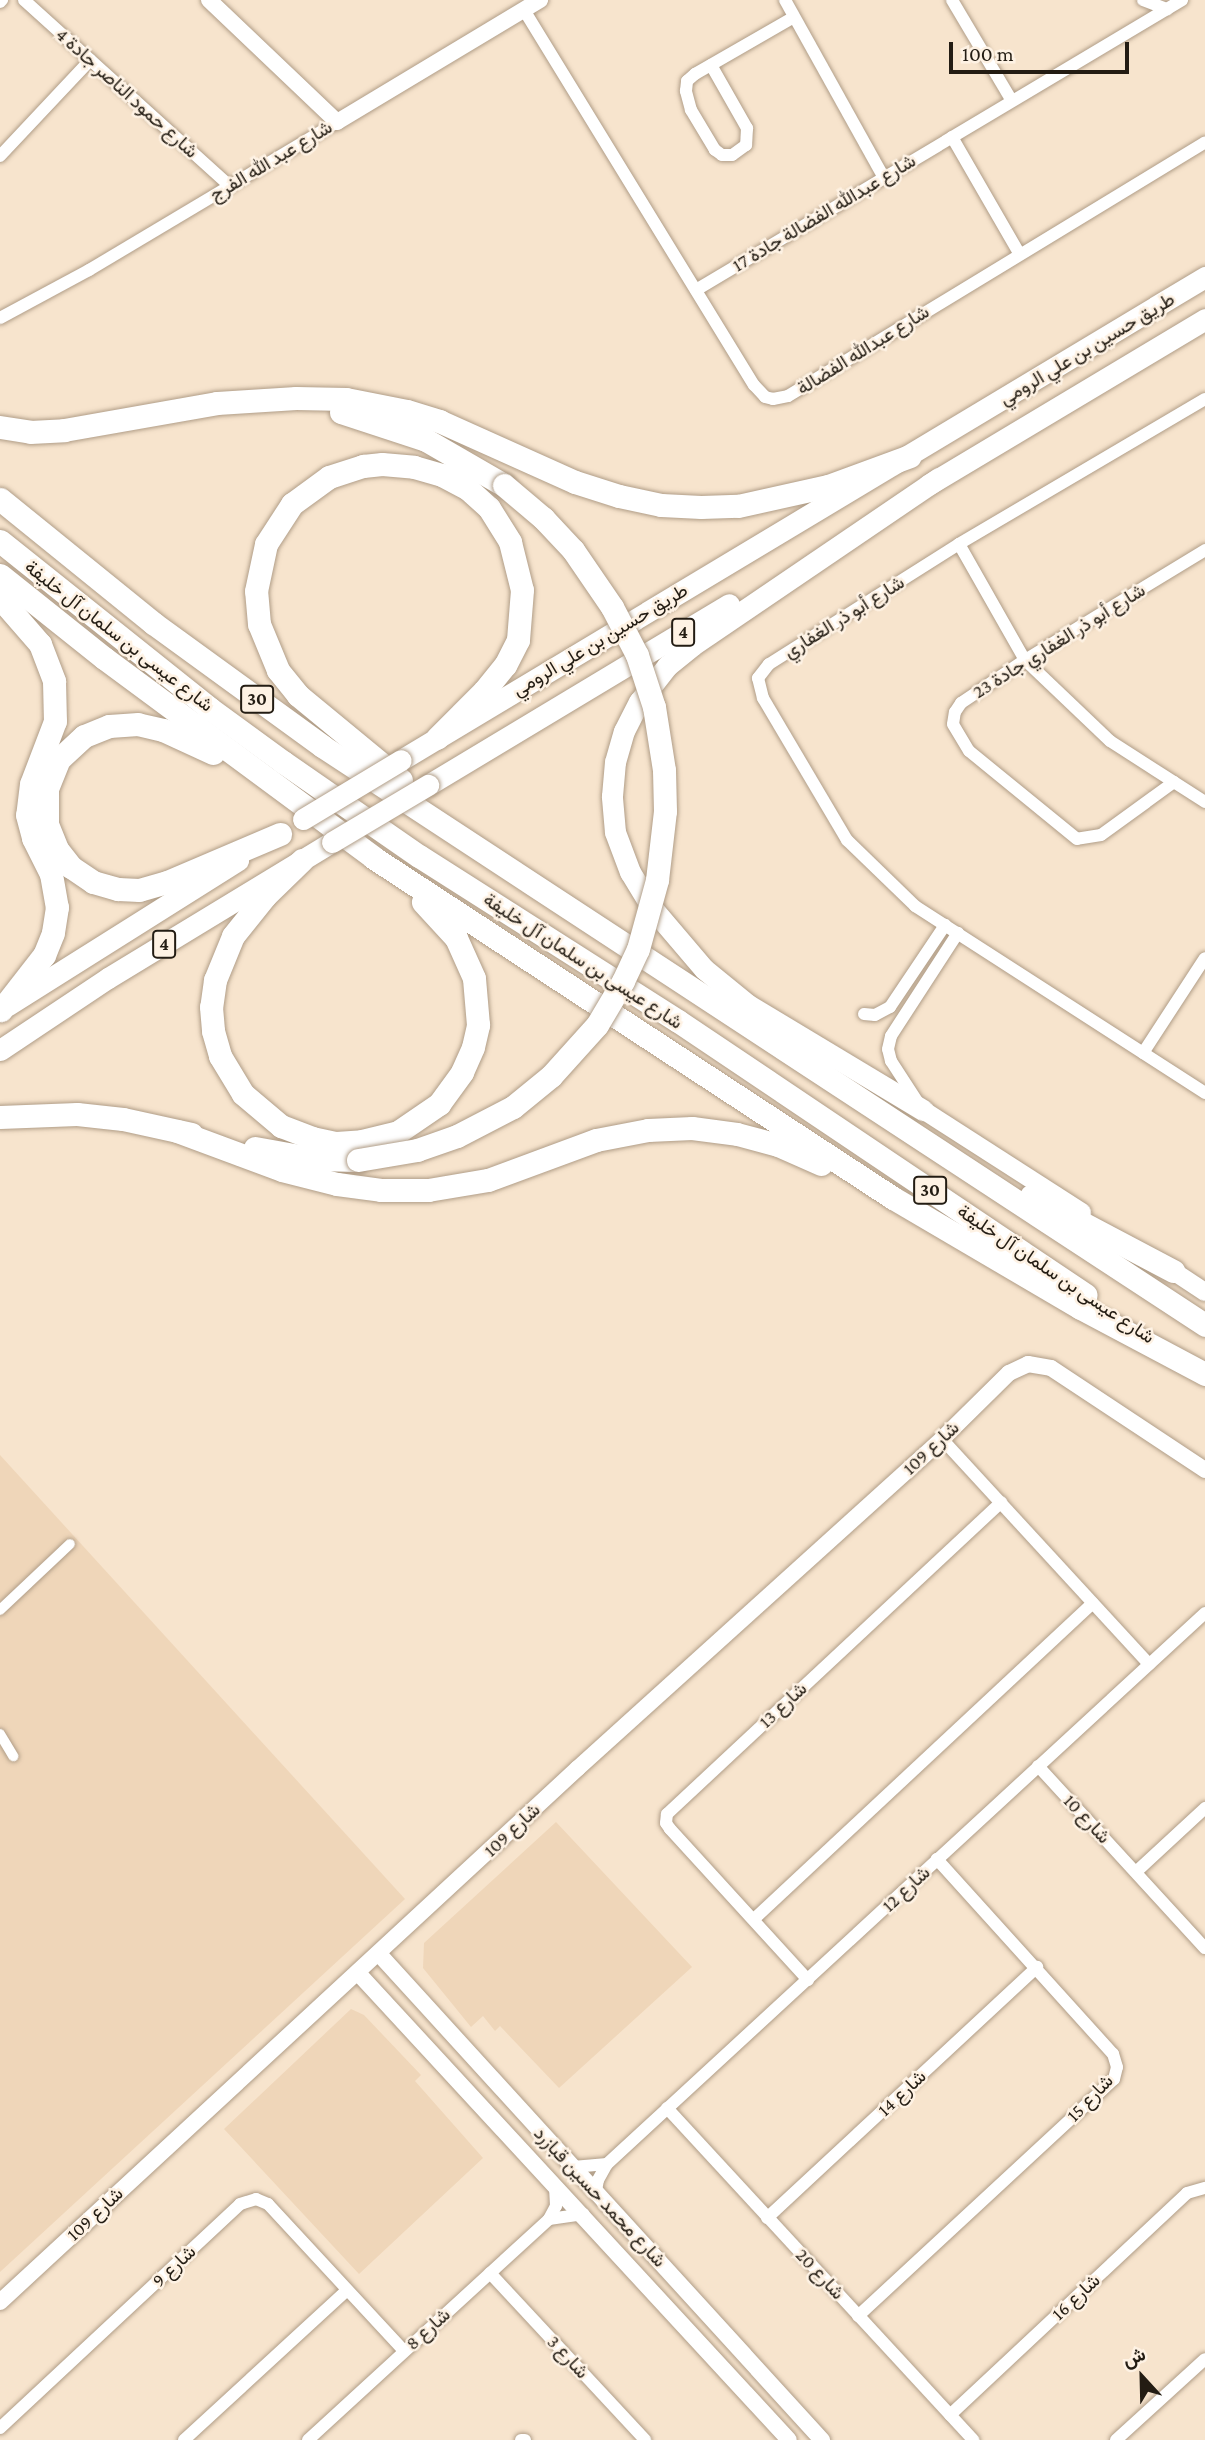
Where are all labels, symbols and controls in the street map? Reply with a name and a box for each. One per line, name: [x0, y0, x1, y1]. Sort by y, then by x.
street label: شارع حمود الناصر جادة 4: [51, 23, 203, 163]
scale bar: [953, 28, 1133, 72]
text: 100 m: [962, 42, 1014, 66]
street label: شارع عبد الله الفرج: [206, 115, 336, 207]
street label: شارع عبدالله الفضالة جادة 17: [728, 149, 920, 277]
street label: طريق حسين بن علي الرومي: [995, 288, 1179, 410]
street label: شارع عبدالله الفضالة: [793, 300, 933, 400]
street label: شارع عيسى بن سلمان آل خليفة: [20, 555, 218, 717]
street label: شارع أبو ذر الغفاري: [779, 571, 909, 663]
street label: طريق حسين بن علي الرومي: [508, 579, 692, 701]
street label: شارع أبو ذر الغفاري جادة 23: [969, 579, 1149, 703]
road number: 4: [671, 618, 695, 646]
road number: 30: [240, 684, 274, 714]
street label: شارع عيسى بن سلمان آل خليفة: [479, 888, 687, 1034]
road number: 4: [152, 930, 176, 959]
road number: 30: [912, 1176, 948, 1204]
street label: شارع عيسى بن سلمان آل خليفة: [953, 1199, 1159, 1349]
street label: شارع 109: [898, 1416, 964, 1480]
street label: شارع 13: [754, 1677, 812, 1733]
street label: شارع 10: [1059, 1790, 1115, 1848]
street label: شارع 109: [479, 1798, 545, 1862]
street label: شارع 12: [877, 1861, 935, 1917]
street label: شارع 14: [873, 2065, 931, 2121]
street label: شارع 15: [1062, 2070, 1118, 2126]
street label: شارع محمد حسين قبازرد: [529, 2122, 671, 2272]
street label: شارع 109: [62, 2182, 128, 2246]
street label: شارع 9: [147, 2240, 201, 2292]
street label: شارع 20: [791, 2244, 849, 2304]
street label: شارع 16: [1047, 2269, 1105, 2325]
street label: شارع 8: [401, 2303, 455, 2355]
street label: شارع 3: [542, 2331, 594, 2383]
north arrow: [1107, 2342, 1177, 2412]
text: ش: [1119, 2343, 1148, 2371]

